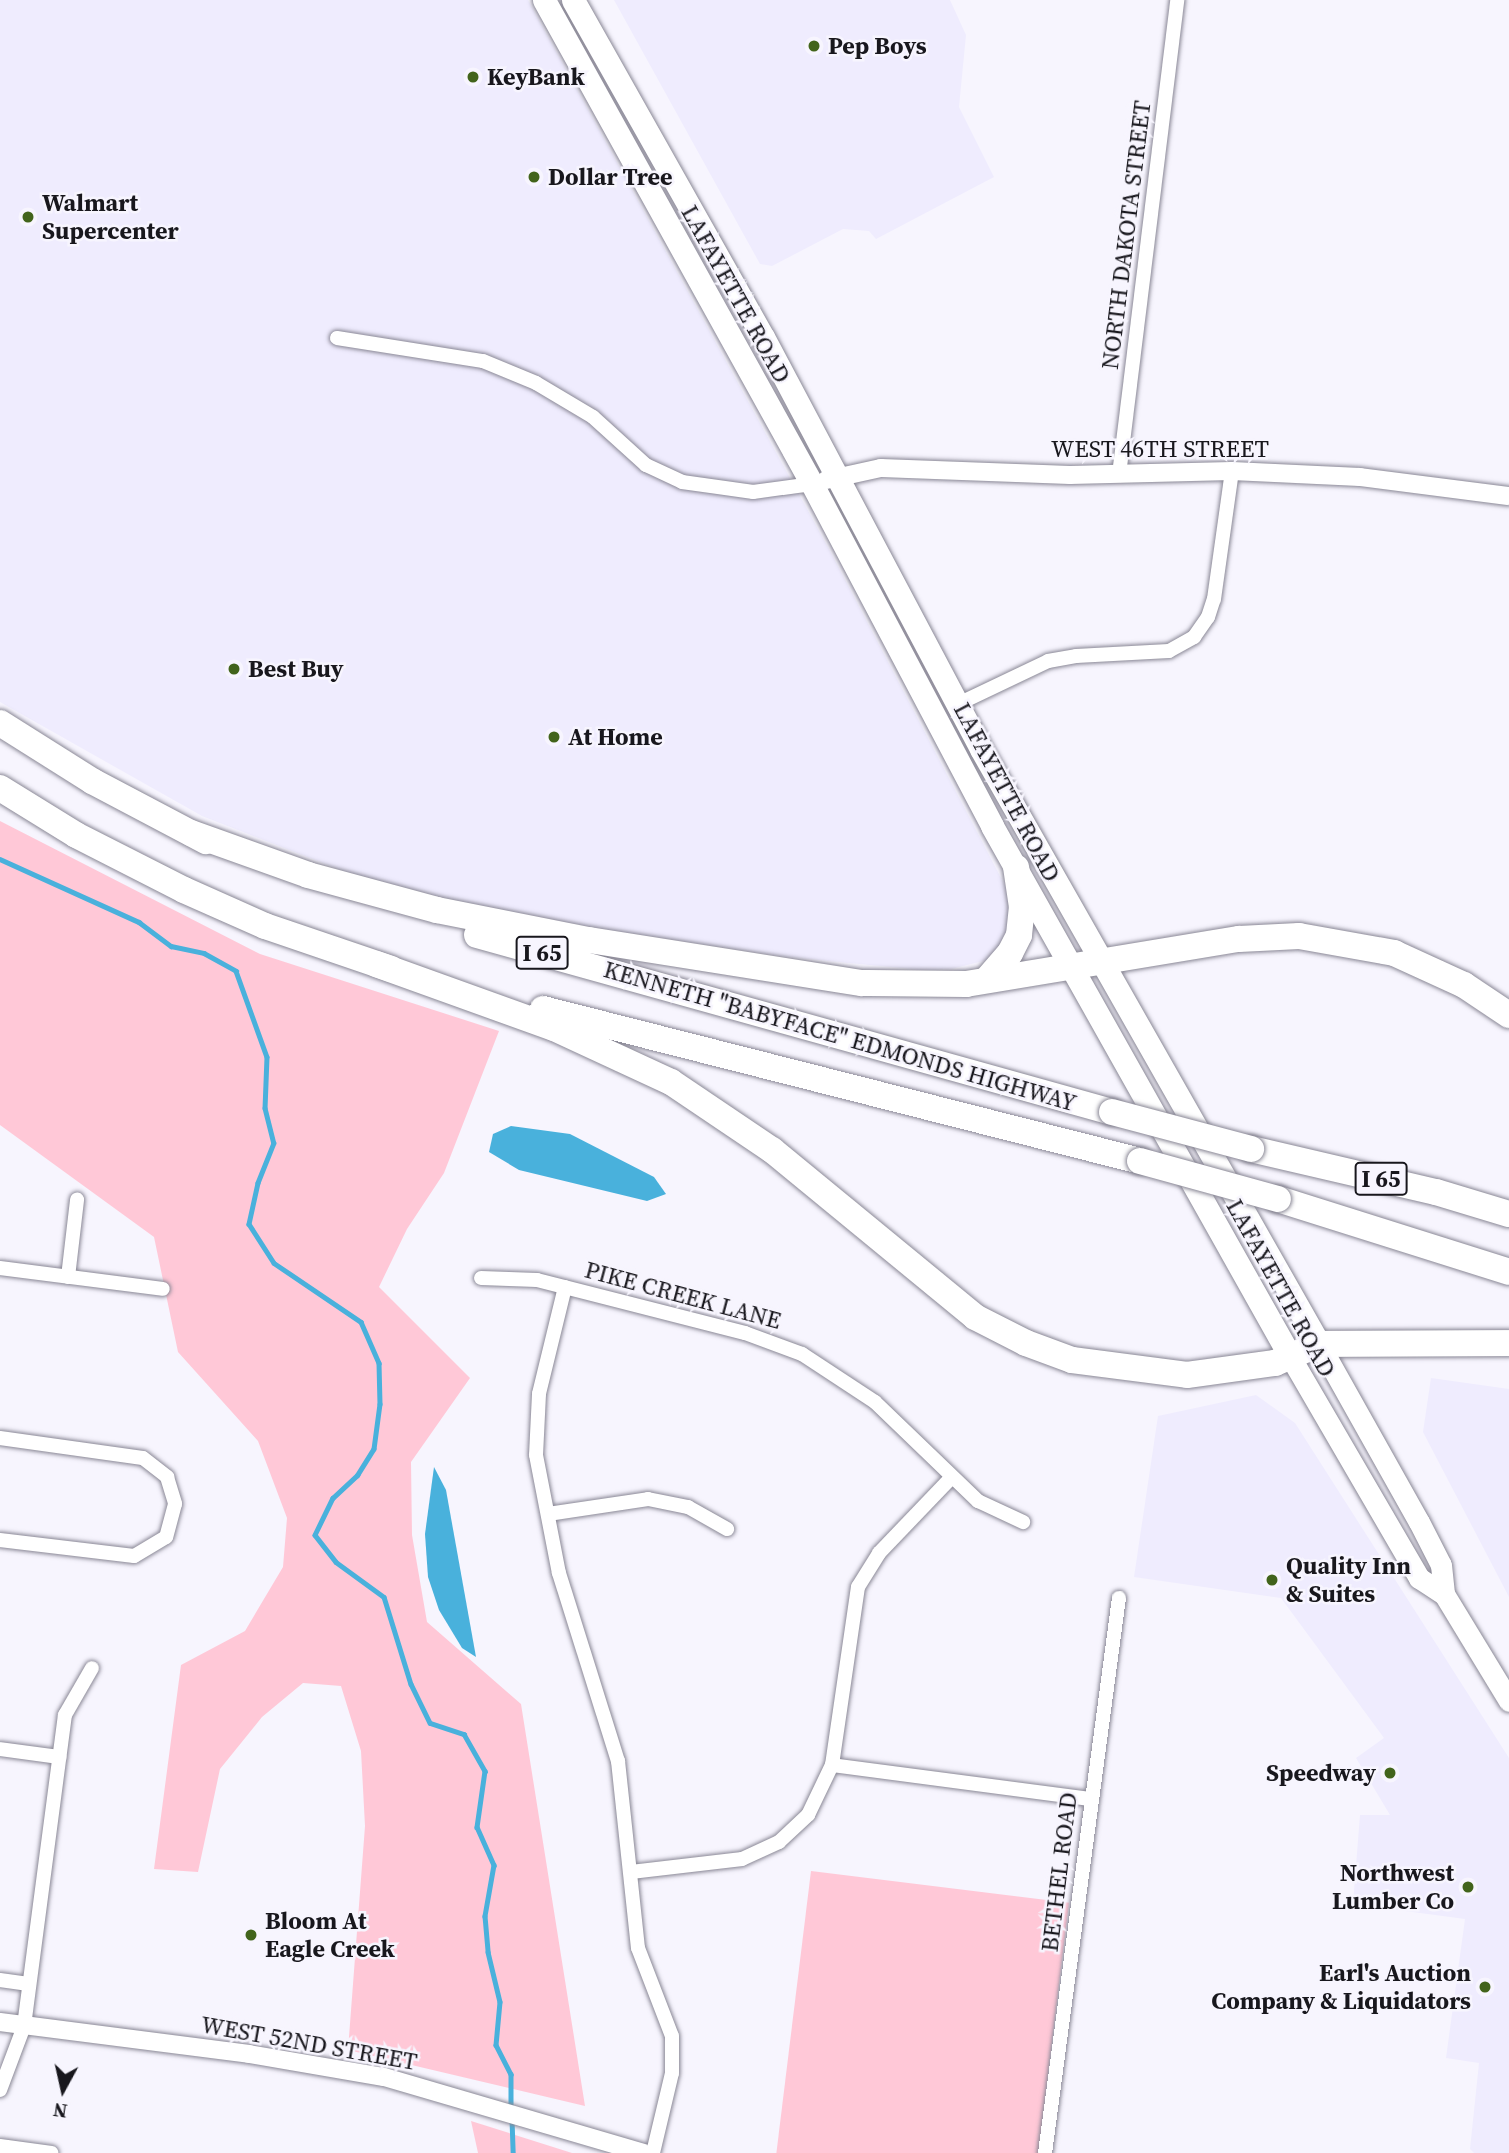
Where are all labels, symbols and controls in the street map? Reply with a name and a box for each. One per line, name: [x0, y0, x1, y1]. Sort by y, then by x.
place label: Pep Boys: [828, 32, 927, 60]
marker: Pep Boys: [806, 38, 822, 54]
place label: KeyBank: [487, 63, 585, 91]
marker: KeyBank: [465, 69, 481, 85]
street label: NORTH DAKOTA STREET: [1095, 99, 1157, 371]
place label: Dollar Tree: [548, 163, 673, 191]
marker: Dollar Tree: [526, 169, 542, 185]
place label: Walmart Supercenter: [42, 189, 179, 245]
street label: LAFAYETTE ROAD: [675, 200, 797, 388]
marker: Walmart Supercenter: [20, 209, 36, 225]
street label: WEST 46TH STREET: [1051, 435, 1269, 463]
place label: Best Buy: [248, 655, 344, 683]
marker: Best Buy: [226, 661, 242, 677]
street label: LAFAYETTE ROAD: [948, 697, 1066, 887]
place label: At Home: [568, 723, 663, 751]
marker: At Home: [546, 729, 562, 745]
road number: I 65: [514, 934, 570, 972]
street label: KENNETH "BABYFACE" EDMONDS HIGHWAY: [600, 955, 1080, 1117]
road number: I 65: [1353, 1160, 1409, 1198]
street label: LAFAYETTE ROAD: [1220, 1194, 1342, 1382]
street label: PIKE CREEK LANE: [582, 1255, 784, 1335]
place label: Quality Inn & Suites: [1286, 1552, 1411, 1608]
marker: Quality Inn & Suites: [1264, 1572, 1280, 1588]
place label: Speedway: [1266, 1759, 1376, 1787]
marker: Speedway: [1382, 1765, 1398, 1781]
street label: BETHEL ROAD: [1035, 1791, 1083, 1953]
place label: Northwest Lumber Co: [1332, 1859, 1454, 1915]
marker: Northwest Lumber Co: [1460, 1879, 1476, 1895]
place label: Bloom At Eagle Creek: [265, 1907, 395, 1963]
marker: Bloom At Eagle Creek: [243, 1927, 259, 1943]
place label: Earl's Auction Company & Liquidators: [1211, 1959, 1471, 2015]
marker: Earl's Auction Company & Liquidators: [1477, 1979, 1493, 1995]
street label: WEST 52ND STREET: [198, 2010, 420, 2076]
north arrow: [28, 2055, 98, 2125]
text: N: [51, 2097, 69, 2125]

